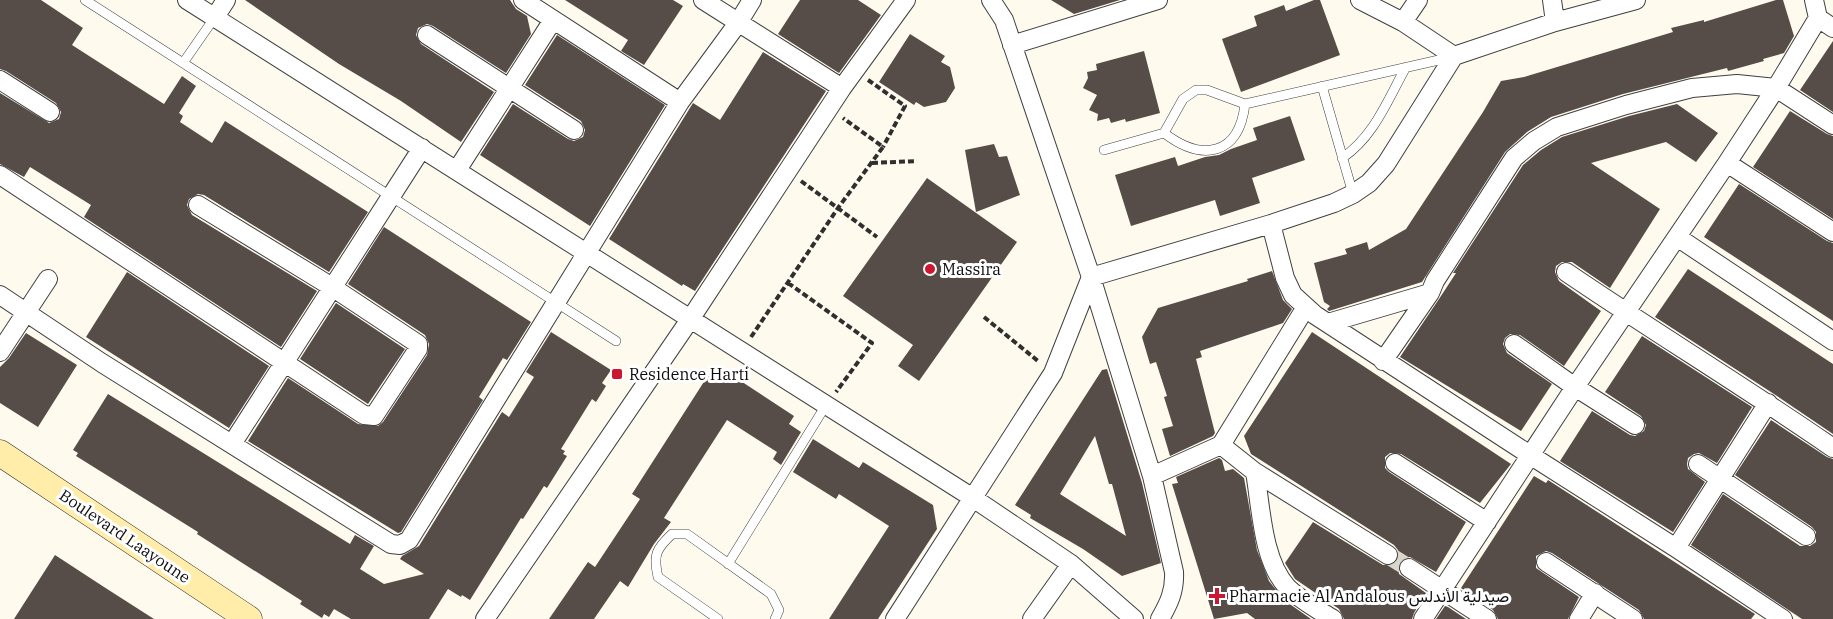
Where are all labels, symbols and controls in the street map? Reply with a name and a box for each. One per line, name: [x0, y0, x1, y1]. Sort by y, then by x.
place label: Massira: [942, 259, 1001, 279]
marker: Massira: [923, 262, 937, 276]
place label: Residence Harti: [629, 364, 749, 384]
marker: Residence Harti: [610, 367, 624, 381]
street label: Boulevard Laayoune: [56, 485, 194, 587]
place label: Pharmacie Al Andalous صيدلية الأندلس: [1229, 586, 1509, 607]
marker: Pharmacie Al Andalous صيدلية الأندلس: [1210, 589, 1224, 603]

